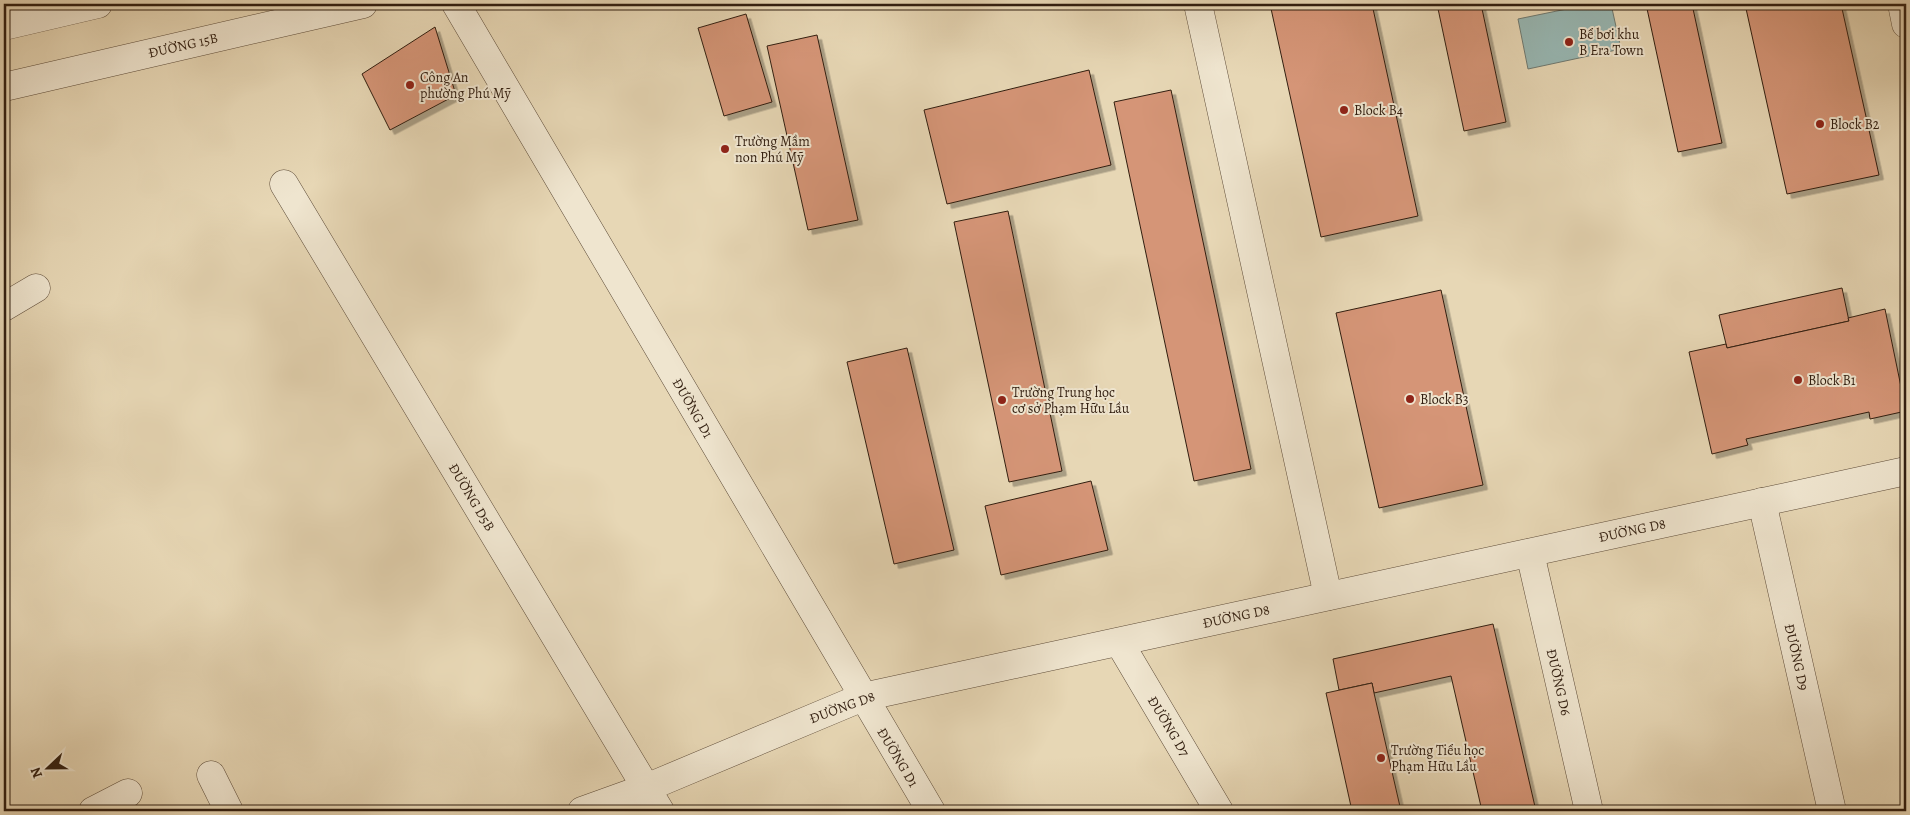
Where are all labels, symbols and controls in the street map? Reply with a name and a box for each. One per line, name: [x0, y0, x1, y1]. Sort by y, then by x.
place label: Bể bơi khu B Era Town: [1579, 25, 1644, 60]
street label: ĐƯỜNG 15B: [146, 28, 220, 63]
marker: Bể bơi khu B Era Town: [1563, 36, 1575, 48]
place label: Công An phường Phú Mỹ: [420, 68, 511, 103]
marker: Công An phường Phú Mỹ: [404, 79, 416, 91]
place label: Block B4: [1354, 101, 1403, 120]
marker: Block B4: [1338, 104, 1350, 116]
place label: Block B2: [1830, 115, 1880, 134]
marker: Block B2: [1814, 118, 1826, 130]
place label: Trường Mầm non Phú Mỹ: [735, 132, 810, 167]
marker: Trường Mầm non Phú Mỹ: [719, 143, 731, 155]
place label: Block B1: [1808, 371, 1856, 390]
marker: Block B1: [1792, 374, 1804, 386]
street label: ĐƯỜNG D1: [668, 375, 717, 442]
place label: Trường Trung học cơ sở Phạm Hữu Lầu: [1012, 383, 1130, 418]
place label: Block B3: [1420, 390, 1469, 409]
marker: Block B3: [1404, 393, 1416, 405]
marker: Trường Trung học cơ sở Phạm Hữu Lầu: [996, 394, 1008, 406]
street label: ĐƯỜNG D5B: [444, 460, 499, 535]
street label: ĐƯỜNG D8: [1597, 514, 1668, 547]
street label: ĐƯỜNG D8: [1201, 600, 1272, 633]
street label: ĐƯỜNG D9: [1780, 622, 1813, 692]
street label: ĐƯỜNG D6: [1542, 647, 1575, 717]
street label: ĐƯỜNG D8: [807, 687, 878, 728]
street label: ĐƯỜNG D7: [1143, 692, 1194, 760]
street label: ĐƯỜNG D1: [872, 724, 923, 791]
place label: Trường Tiểu học Phạm Hữu Lầu: [1391, 741, 1484, 776]
north arrow: [22, 742, 72, 792]
marker: Trường Tiểu học Phạm Hữu Lầu: [1375, 752, 1387, 764]
text: N: [26, 764, 47, 781]

